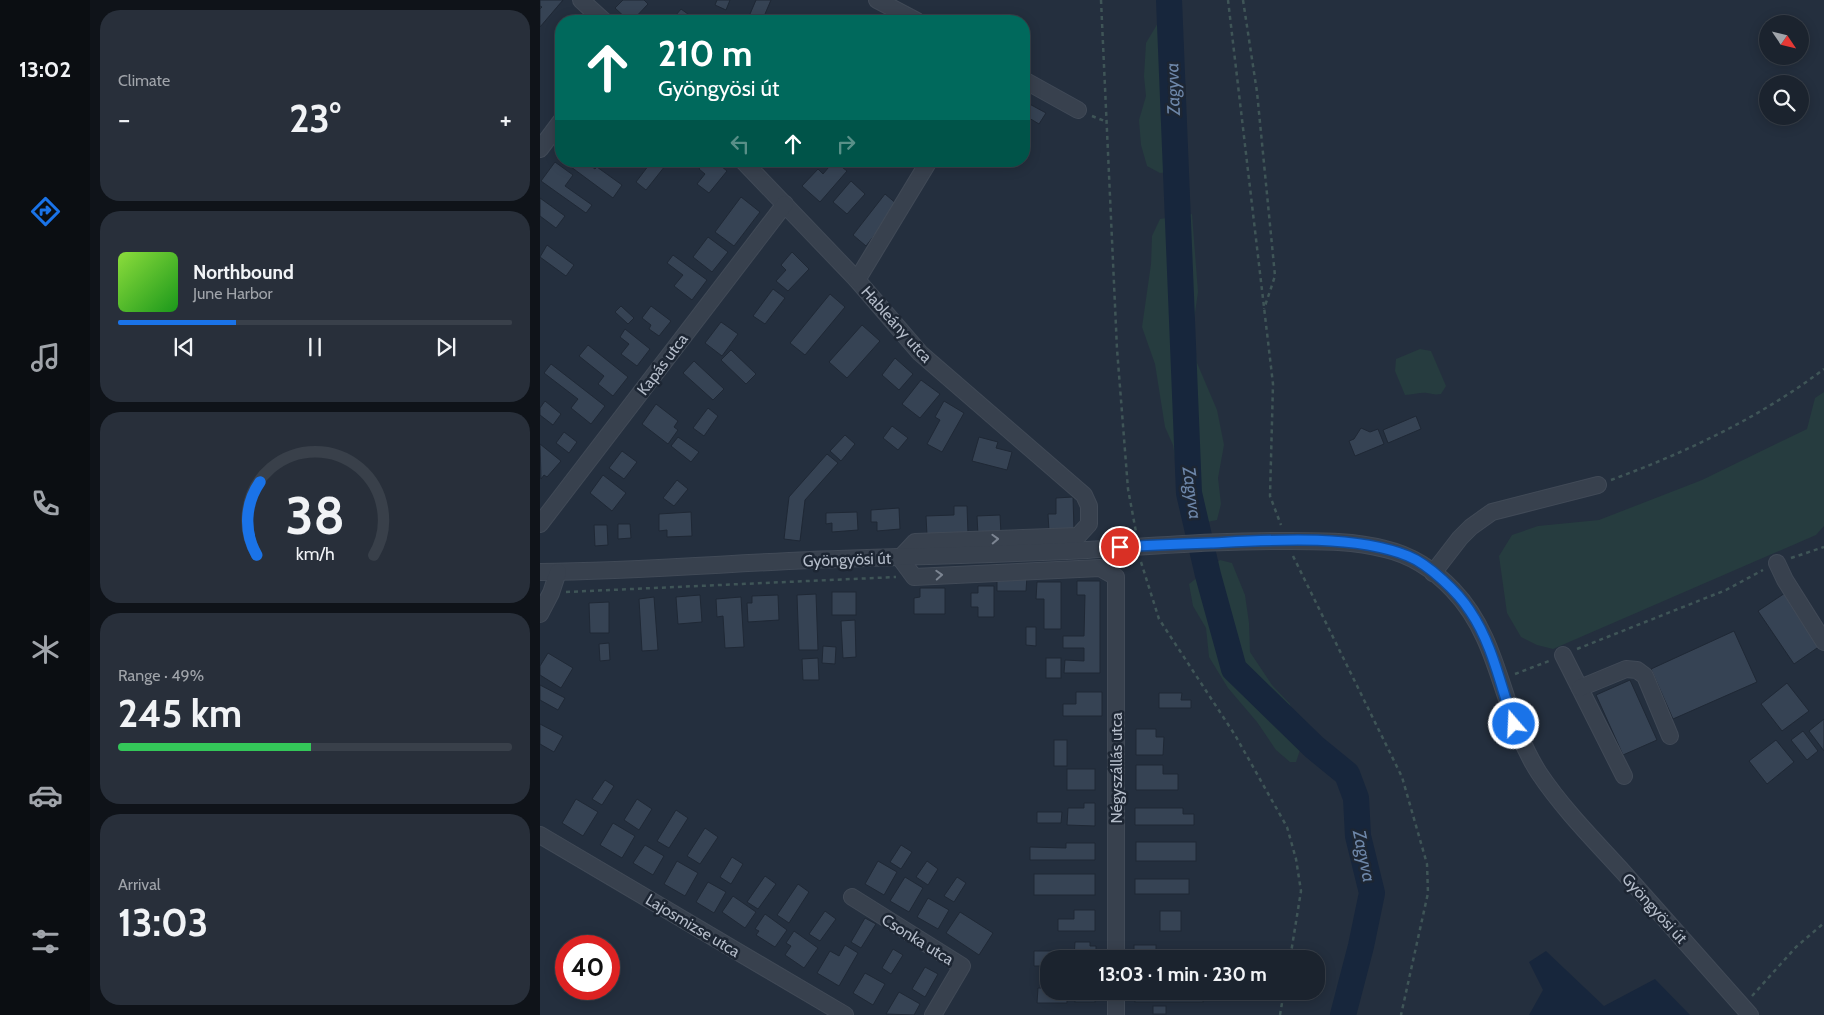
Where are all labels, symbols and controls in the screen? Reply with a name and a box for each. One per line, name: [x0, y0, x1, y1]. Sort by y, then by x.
north arrow: [1759, 15, 1809, 65]
map controls: [1759, 15, 1809, 125]
text: 210 m: [658, 32, 752, 75]
icon: ahead: [575, 35, 640, 100]
text: 13:02: [19, 56, 71, 83]
water label: Zagyva: [1161, 62, 1185, 117]
text: Climate: [118, 71, 170, 90]
text: Gyöngyösi út: [658, 75, 779, 102]
button: search: [1759, 75, 1809, 125]
text: 23°: [289, 95, 341, 142]
text: −: [118, 102, 130, 136]
text: +: [500, 102, 512, 136]
icon: left: [726, 130, 754, 158]
icon: ahead: [779, 130, 807, 158]
icon: right: [832, 130, 860, 158]
icon: directions: [28, 194, 63, 229]
text: Northbound: [193, 261, 294, 284]
street label: Hableány utca: [857, 282, 936, 367]
text: June Harbor: [193, 284, 273, 303]
street label: Kapás utca: [633, 329, 692, 399]
icon: previous: [170, 333, 198, 361]
icon: pause: [301, 333, 329, 361]
icon: next: [432, 333, 460, 361]
icon: music: [28, 340, 63, 375]
water label: Zagyva: [1177, 464, 1207, 521]
text: 38: [285, 484, 345, 547]
icon: phone: [28, 486, 63, 521]
pin: [1099, 526, 1141, 568]
icon: arrive: [1106, 533, 1134, 561]
one-way arrow: [991, 534, 999, 545]
text: km/h: [295, 543, 335, 564]
street label: Gyöngyösi út: [803, 548, 892, 571]
one-way arrow: [936, 570, 944, 581]
icon: climate: [28, 632, 63, 667]
text: Range · 49%: [118, 666, 204, 685]
text: 245 km: [118, 690, 242, 737]
position arrow: [1487, 697, 1539, 749]
street label: Négyszállás utca: [1107, 712, 1126, 824]
icon: car: [28, 778, 63, 813]
water label: Zagyva: [1348, 827, 1380, 884]
street label: Gyöngyösi út: [1618, 869, 1692, 948]
text: Arrival: [118, 875, 161, 894]
street label: Lajosmizse utca: [642, 890, 744, 961]
text: 13:03: [118, 899, 208, 946]
street label: Csonka utca: [878, 910, 957, 969]
icon: filters: [28, 924, 63, 959]
speed limit sign: 40: [555, 935, 620, 1000]
text: 13:03 · 1 min · 230 m: [1098, 963, 1267, 986]

